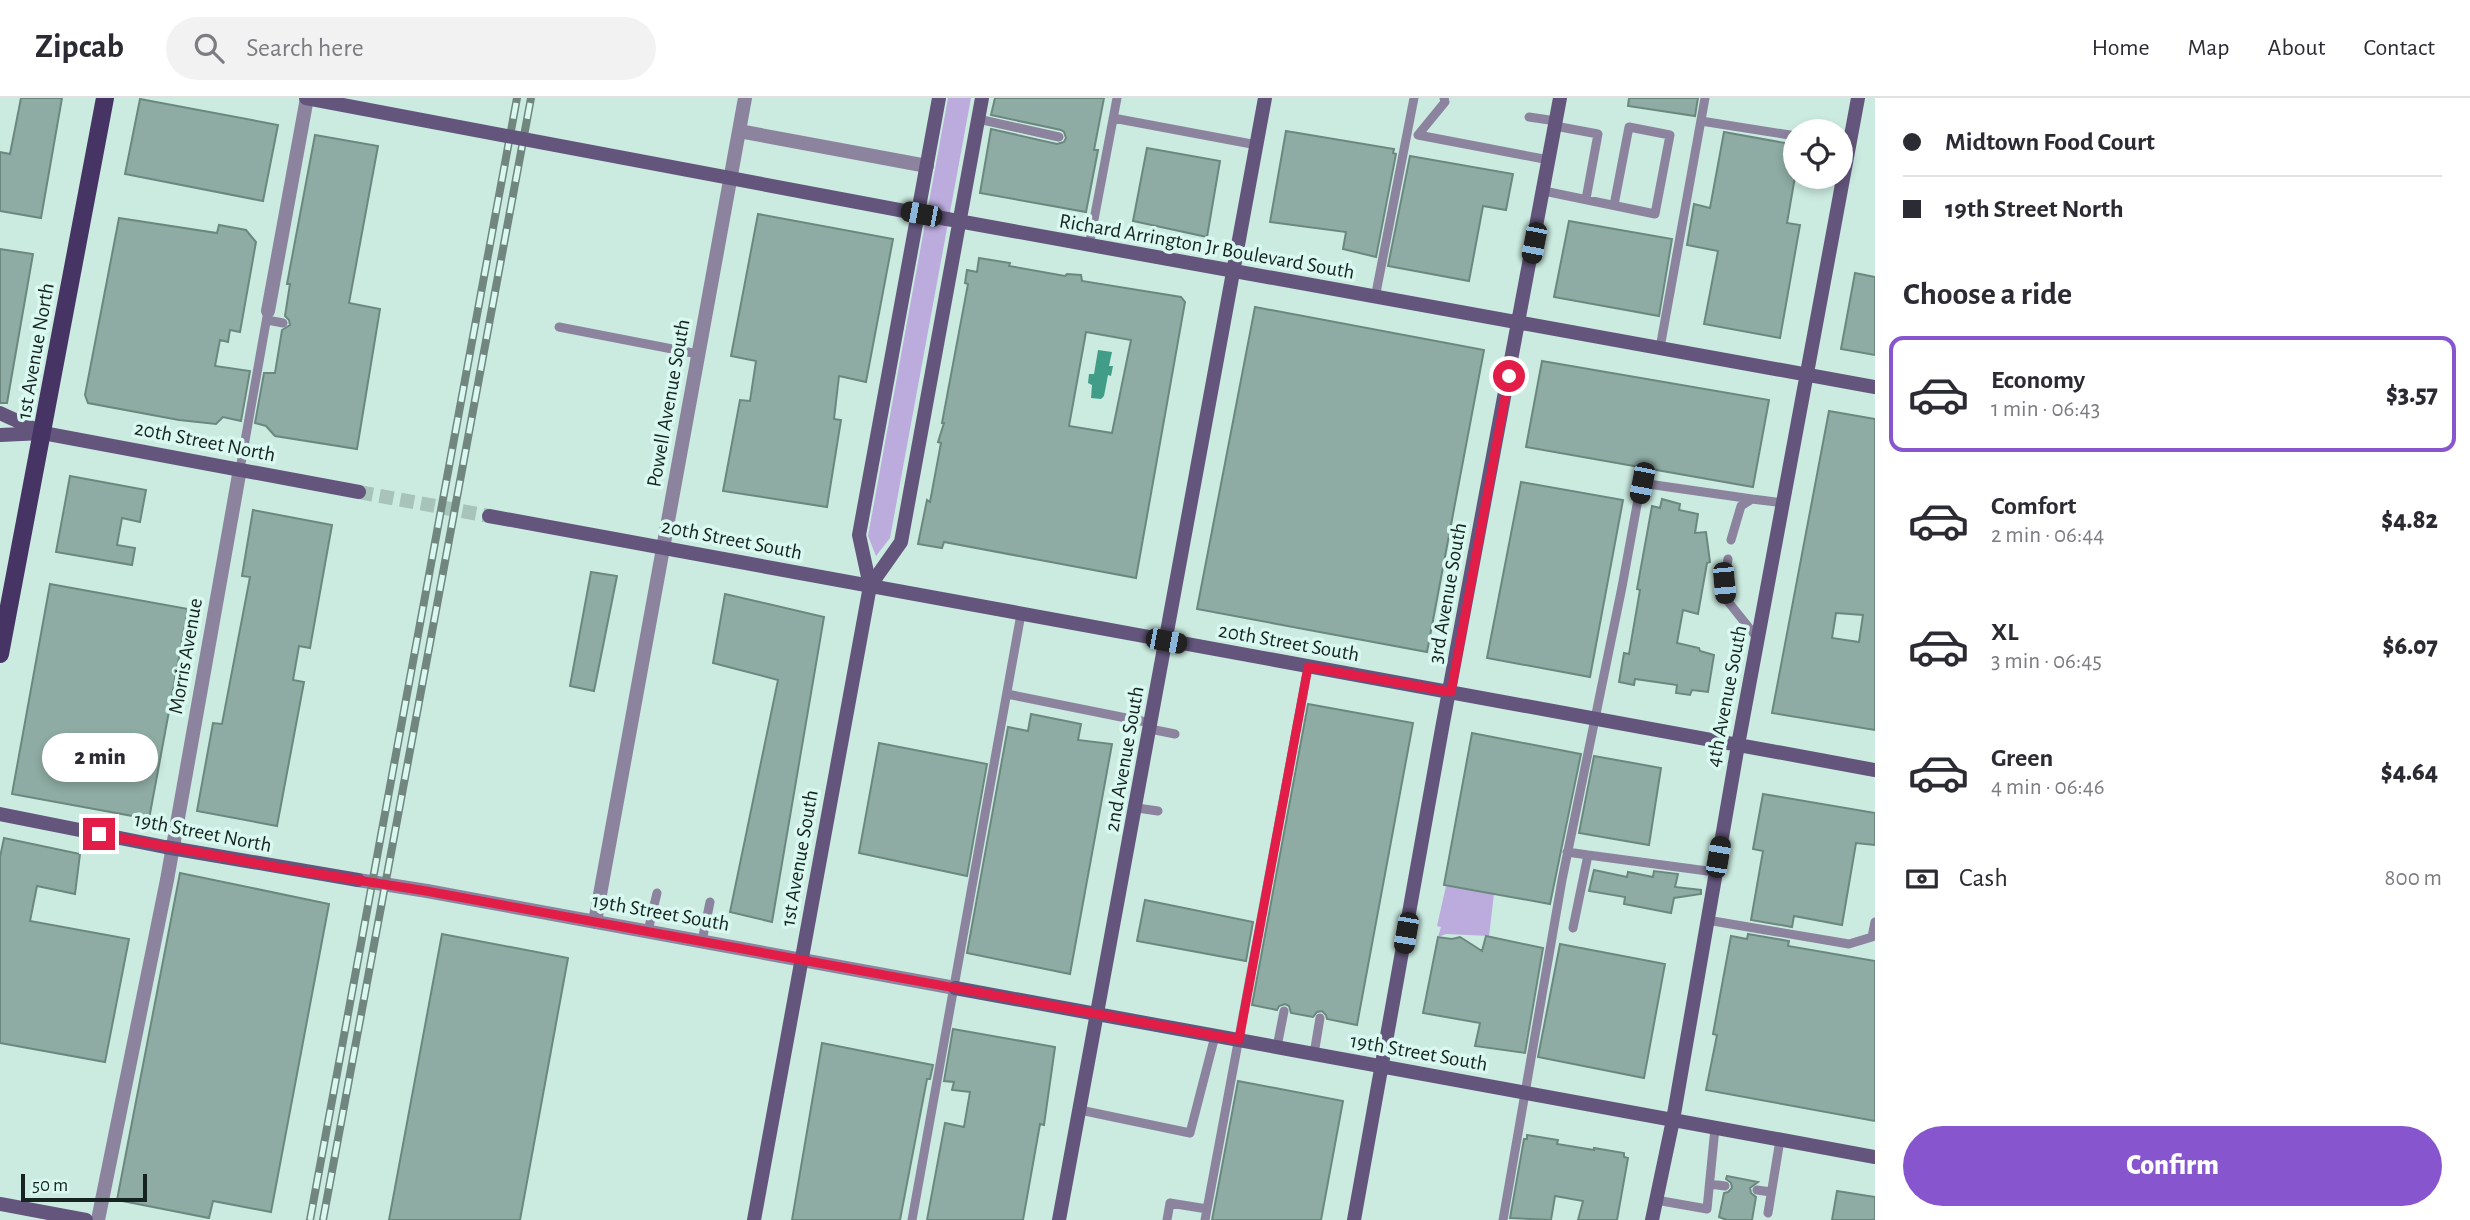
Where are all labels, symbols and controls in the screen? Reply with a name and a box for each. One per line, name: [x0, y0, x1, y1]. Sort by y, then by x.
search box: [166, 17, 656, 80]
icon: search: [190, 29, 228, 67]
text: Zipcab: [35, 31, 124, 64]
text: Search here: [246, 35, 364, 61]
text: Home: [2092, 36, 2150, 60]
text: Map: [2188, 36, 2230, 60]
text: About: [2268, 36, 2325, 60]
text: Contact: [2363, 36, 2435, 60]
map controls: [1783, 119, 1853, 189]
button: locate: [1783, 119, 1853, 189]
text: Midtown Food Court: [1945, 129, 2155, 155]
text: 19th Street North: [1945, 196, 2124, 222]
car: [899, 200, 944, 228]
street label: Richard Arrington Jr Boulevard South: [1058, 210, 1356, 283]
car: [1520, 220, 1549, 266]
text: Choose a ride: [1903, 278, 2072, 310]
street label: 1st Avenue North: [13, 281, 58, 421]
street label: Powell Avenue South: [643, 317, 694, 489]
route start: [1493, 360, 1525, 392]
icon: car: [1907, 363, 1970, 426]
text: Economy: [1991, 367, 2085, 393]
text: $3.57: [2386, 381, 2438, 407]
text: 1 min · 06:43: [1991, 398, 2100, 421]
street label: 20th Street North: [133, 418, 277, 465]
car: [1628, 460, 1657, 506]
icon: car: [1907, 489, 1970, 552]
text: Comfort: [1991, 493, 2076, 519]
text: $4.82: [2381, 507, 2438, 533]
street label: 20th Street South: [660, 516, 804, 563]
street label: 3rd Avenue South: [1425, 521, 1470, 665]
text: 2 min · 06:44: [1991, 524, 2104, 547]
car: [1712, 561, 1737, 605]
street label: Morris Avenue: [165, 596, 206, 716]
icon: car: [1907, 615, 1970, 678]
text: XL: [1991, 619, 2018, 645]
street label: 20th Street South: [1217, 620, 1361, 665]
street label: 4th Avenue South: [1702, 623, 1751, 769]
car: [1144, 627, 1189, 655]
text: $6.07: [2383, 633, 2438, 659]
text: 3 min · 06:45: [1991, 650, 2102, 673]
street label: 2nd Avenue South: [1101, 685, 1148, 834]
callout: 2 min: [41, 732, 157, 782]
icon: car: [1907, 741, 1970, 804]
text: Green: [1991, 745, 2053, 771]
text: 2 min: [74, 746, 126, 769]
text: $4.64: [2381, 759, 2438, 785]
text: 4 min · 06:46: [1991, 776, 2105, 799]
street label: 1st Avenue South: [777, 788, 822, 928]
street label: 19th Street North: [132, 809, 273, 856]
route end: [83, 818, 115, 850]
car: [1705, 834, 1732, 880]
icon: cash: [1903, 860, 1941, 898]
text: Cash: [1959, 865, 2008, 891]
text: 800 m: [2385, 867, 2442, 890]
street label: 19th Street South: [591, 890, 731, 935]
car: [1393, 910, 1420, 956]
street label: 19th Street South: [1349, 1030, 1489, 1075]
button: Confirm: [1903, 1126, 2442, 1206]
scale bar: [21, 1171, 147, 1203]
text: 50 m: [32, 1176, 68, 1195]

